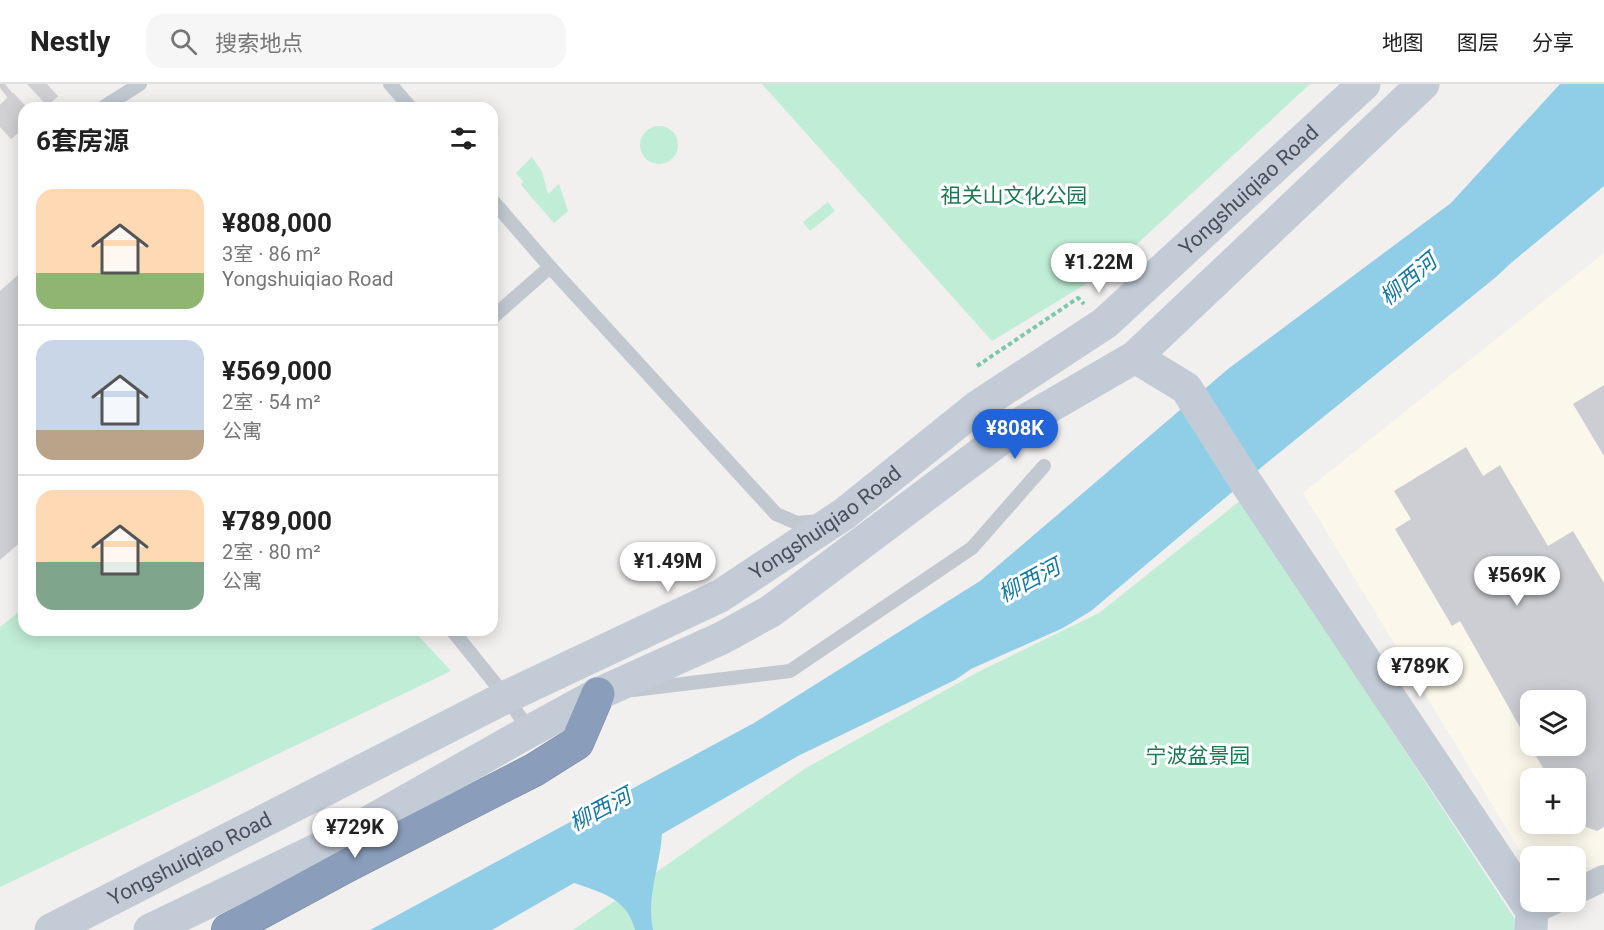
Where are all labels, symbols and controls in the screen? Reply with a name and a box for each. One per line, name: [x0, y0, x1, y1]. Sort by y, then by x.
search box: [146, 14, 566, 68]
text: Nestly: [30, 25, 110, 58]
icon: search: [167, 25, 200, 58]
text: 搜索地点: [215, 31, 303, 56]
text: 地图: [1382, 31, 1424, 55]
text: 图层: [1457, 31, 1499, 55]
text: 分享: [1532, 31, 1574, 55]
street label: Yongshuiqiao Road: [1174, 120, 1323, 260]
icon: filters: [447, 122, 480, 155]
text: 6套房源: [36, 126, 129, 156]
park label: 祖关山文化公园: [941, 184, 1088, 208]
text: ¥808,000: [222, 208, 332, 238]
icon: home: [84, 213, 156, 285]
text: 3室 · 86 m²: [222, 242, 321, 266]
pin: ¥1.22M: [1050, 243, 1148, 294]
water label: 柳西河: [1375, 246, 1445, 310]
text: ¥1.22M: [1065, 250, 1133, 274]
text: Yongshuiqiao Road: [222, 267, 394, 291]
text: ¥569,000: [222, 356, 332, 386]
icon: home: [84, 364, 156, 436]
text: 2室 · 54 m²: [222, 390, 321, 414]
pin: ¥808K: [973, 409, 1057, 460]
text: ¥808K: [986, 416, 1044, 440]
text: 公寓: [222, 419, 262, 443]
street label: Yongshuiqiao Road: [745, 461, 906, 585]
text: ¥789,000: [222, 506, 332, 536]
icon: home: [84, 514, 156, 586]
text: 2室 · 80 m²: [222, 540, 321, 564]
pin: ¥1.49M: [619, 542, 717, 593]
text: ¥1.49M: [634, 549, 702, 573]
water label: 柳西河: [994, 552, 1068, 607]
pin: ¥569K: [1475, 556, 1559, 607]
text: ¥569K: [1488, 563, 1546, 587]
text: 公寓: [222, 569, 262, 593]
pin: ¥789K: [1378, 647, 1462, 698]
text: ¥789K: [1391, 654, 1449, 678]
map controls: [1520, 690, 1586, 912]
button: layers: [1520, 690, 1586, 756]
park label: 宁波盆景园: [1146, 744, 1251, 768]
button: +: [1520, 768, 1586, 834]
water label: 柳西河: [565, 781, 639, 836]
street label: Yongshuiqiao Road: [104, 807, 276, 911]
pin: ¥729K: [313, 808, 397, 859]
text: ¥729K: [326, 815, 384, 839]
button: −: [1520, 846, 1586, 912]

